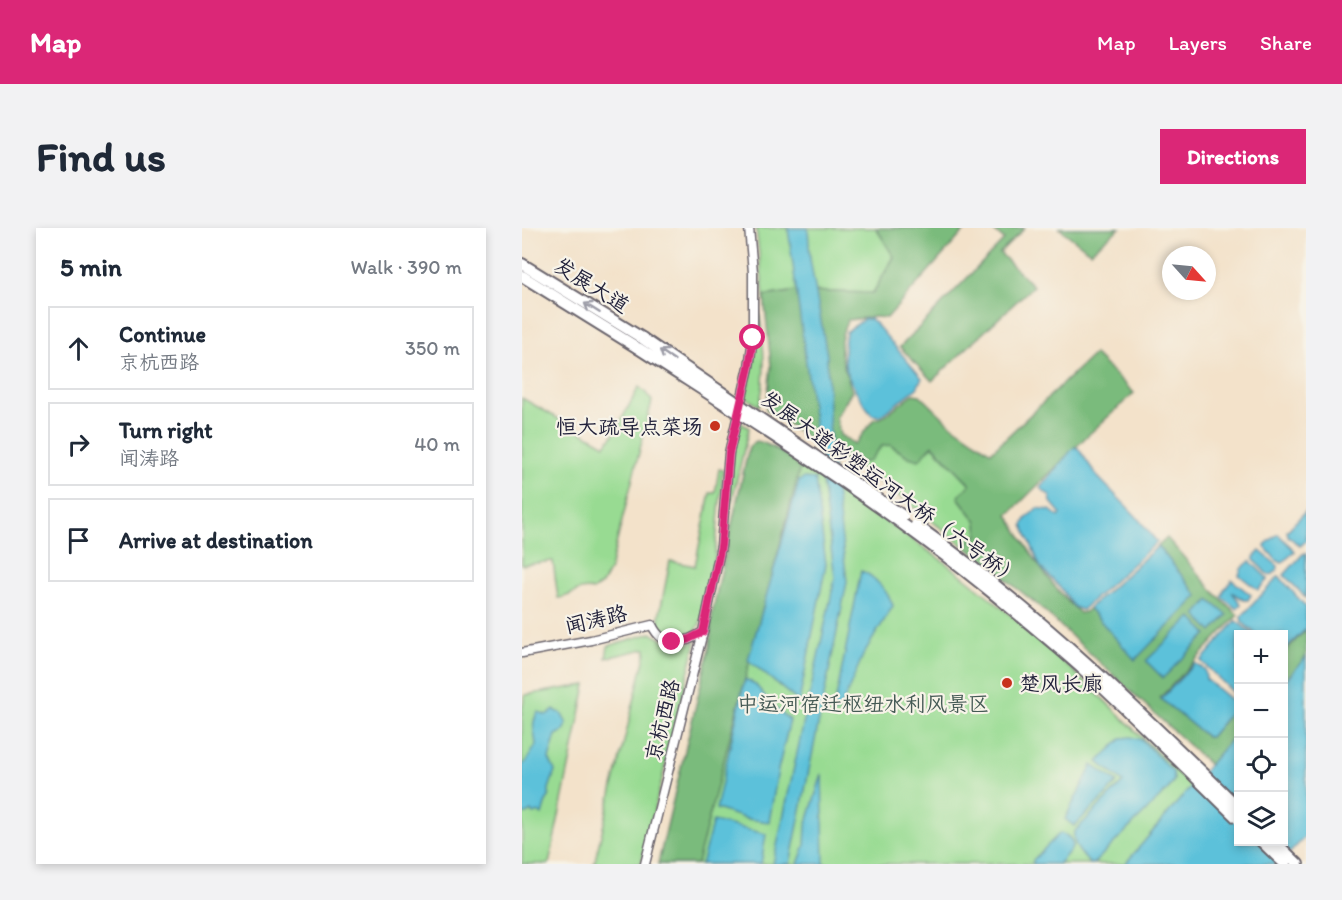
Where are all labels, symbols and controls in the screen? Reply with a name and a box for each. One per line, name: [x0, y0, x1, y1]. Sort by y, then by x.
text: Map: [30, 25, 81, 59]
text: Map: [1097, 30, 1136, 55]
text: Layers: [1169, 30, 1227, 55]
text: Share: [1260, 30, 1312, 55]
button: Directions: [1160, 129, 1306, 184]
text: Find us: [36, 131, 166, 182]
north arrow: [1162, 246, 1216, 300]
text: 5 min: [60, 251, 122, 283]
street label: 发展大道: [550, 252, 634, 318]
text: Walk · 390 m: [351, 255, 462, 279]
one-way arrow: [584, 301, 601, 314]
text: Continue: [119, 321, 206, 348]
route start: [739, 324, 765, 350]
icon: ahead: [62, 332, 95, 365]
text: 350 m: [405, 336, 460, 360]
one-way arrow: [659, 349, 675, 361]
text: 京杭西路: [119, 350, 199, 374]
street label: 发展大道彩塑运河大桥（六号桥）: [756, 385, 1026, 591]
place label: 恒大疏导点菜场: [556, 414, 703, 439]
text: Turn right: [119, 417, 213, 444]
marker: 恒大疏导点菜场: [708, 419, 722, 433]
icon: right: [62, 428, 95, 461]
text: 40 m: [414, 432, 460, 456]
text: 闻涛路: [119, 446, 179, 470]
icon: arrive: [62, 524, 95, 557]
text: Arrive at destination: [119, 527, 313, 554]
street label: 闻涛路: [562, 600, 630, 638]
route end: [658, 628, 684, 654]
map controls: [1234, 630, 1288, 846]
button: +: [1234, 630, 1288, 684]
place label: 楚风长廊: [1019, 671, 1103, 696]
street label: 京杭西路: [640, 676, 684, 764]
marker: 楚风长廊: [1000, 676, 1014, 690]
button: −: [1234, 684, 1288, 738]
park label: 中运河宿迁枢纽水利风景区: [737, 691, 989, 716]
button: locate: [1234, 738, 1288, 792]
button: layers: [1234, 792, 1288, 846]

